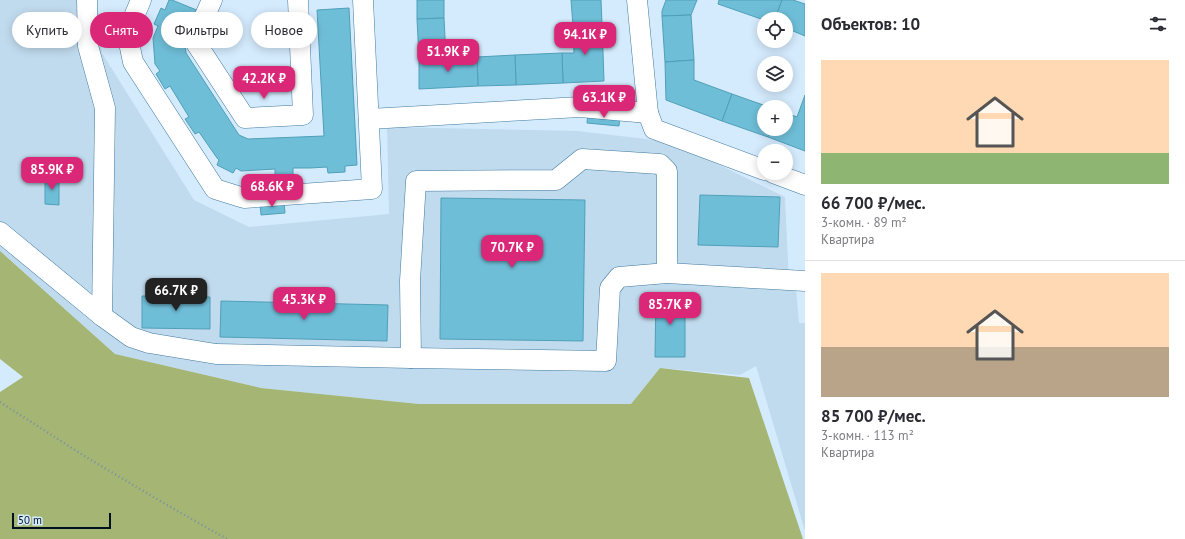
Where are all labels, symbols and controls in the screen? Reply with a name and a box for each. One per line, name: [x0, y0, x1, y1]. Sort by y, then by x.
chip: Купить: [12, 12, 82, 48]
chip: Снять: [90, 12, 153, 48]
chip: Фильтры: [161, 12, 243, 48]
chip: Новое: [251, 12, 317, 48]
map controls: [757, 12, 793, 180]
button: locate: [757, 12, 793, 48]
text: Объектов: 10: [821, 13, 920, 35]
icon: filters: [1147, 13, 1169, 35]
pin: 94.1K ₽: [548, 22, 622, 56]
text: 94.1K ₽: [563, 26, 607, 43]
pin: 51.9K ₽: [411, 39, 485, 73]
text: 51.9K ₽: [426, 43, 470, 60]
button: layers: [757, 56, 793, 92]
pin: 42.2K ₽: [227, 66, 301, 100]
text: 42.2K ₽: [242, 70, 286, 87]
pin: 63.1K ₽: [567, 85, 641, 119]
icon: home: [959, 86, 1031, 158]
text: 63.1K ₽: [582, 89, 626, 106]
button: +: [757, 100, 793, 136]
button: −: [757, 144, 793, 180]
pin: 85.9K ₽: [15, 157, 89, 191]
text: 85.9K ₽: [30, 161, 74, 178]
pin: 68.6K ₽: [235, 174, 309, 208]
text: 68.6K ₽: [250, 178, 294, 195]
text: 66 700 ₽/мес.: [821, 192, 926, 214]
text: 3-комн. · 89 m²: [821, 214, 907, 231]
text: Квартира: [821, 231, 874, 248]
pin: 70.7K ₽: [475, 235, 549, 269]
text: 70.7K ₽: [490, 239, 534, 256]
pin: 66.7K ₽: [139, 278, 213, 312]
text: 66.7K ₽: [154, 282, 198, 299]
pin: 45.3K ₽: [267, 287, 341, 321]
text: 45.3K ₽: [282, 291, 326, 308]
pin: 85.7K ₽: [633, 292, 707, 326]
text: 85.7K ₽: [648, 296, 692, 313]
icon: home: [959, 299, 1031, 371]
text: 85 700 ₽/мес.: [821, 405, 926, 427]
text: 3-комн. · 113 m²: [821, 427, 914, 444]
text: Квартира: [821, 444, 874, 461]
scale bar: [12, 511, 111, 530]
text: 50 m: [18, 513, 42, 527]

